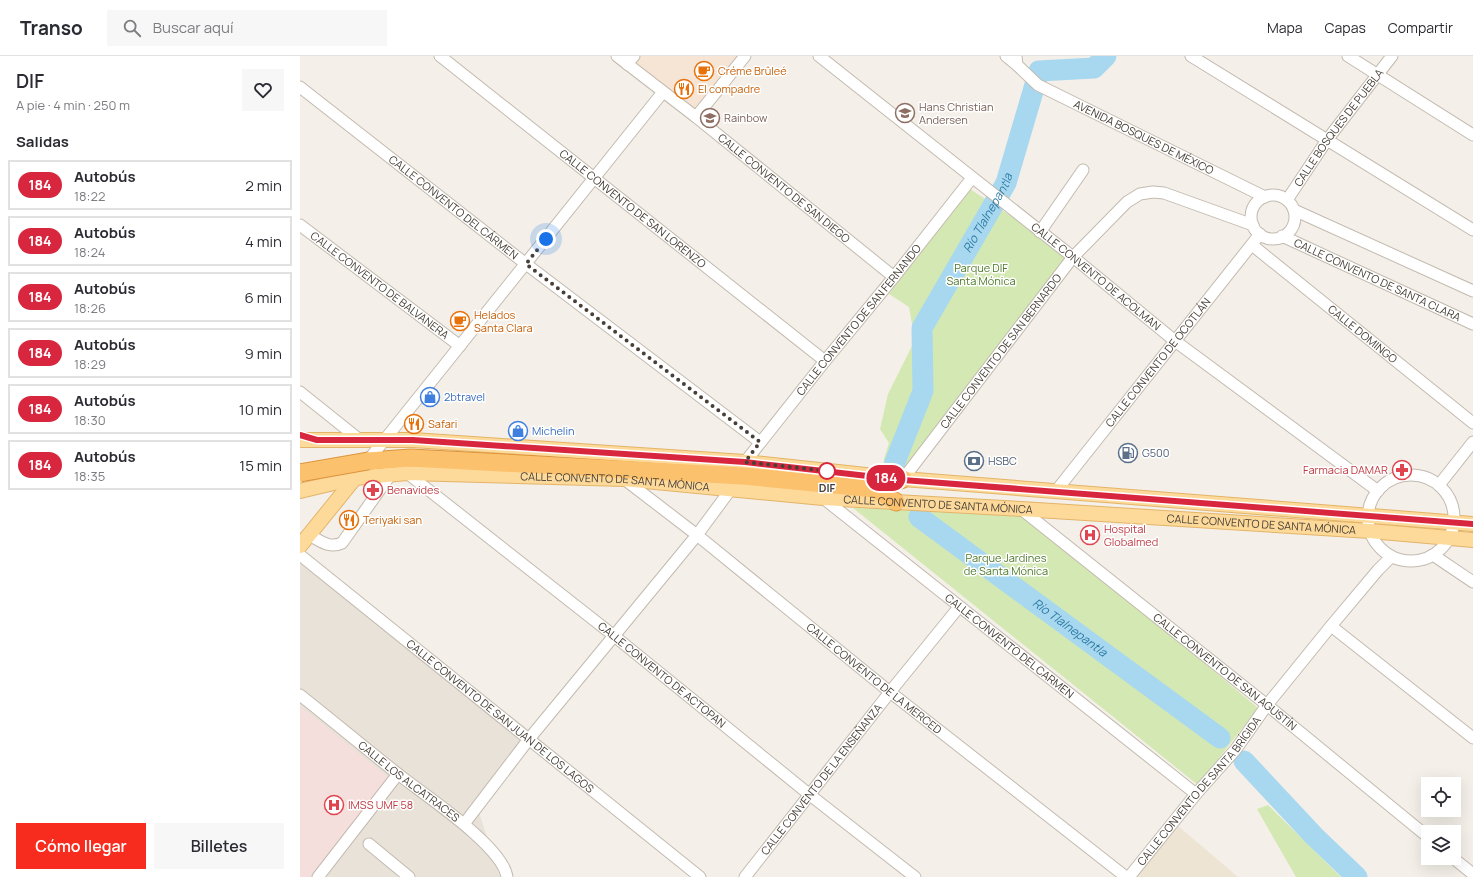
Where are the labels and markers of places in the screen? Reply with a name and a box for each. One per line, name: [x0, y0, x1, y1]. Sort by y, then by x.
cafe icon: Créme Brûleé: [693, 60, 715, 82]
place label: Créme Brûleé: [718, 63, 787, 78]
restaurant icon: El compadre: [673, 78, 695, 100]
place label: El compadre: [698, 81, 761, 96]
place label: Hans Christian Andersen: [919, 99, 993, 127]
school or university icon: Hans Christian Andersen: [894, 102, 916, 124]
school or university icon: Rainbow: [699, 107, 721, 129]
place label: Rainbow: [724, 110, 768, 125]
place label: Helados Santa Clara: [474, 307, 533, 335]
cafe icon: Helados Santa Clara: [449, 310, 471, 332]
shop icon: 2btravel: [419, 386, 441, 408]
place label: 2btravel: [444, 389, 485, 404]
restaurant icon: Safari: [403, 413, 425, 435]
place label: Safari: [428, 416, 457, 431]
shop icon: Michelin: [507, 420, 529, 442]
place label: Michelin: [532, 423, 575, 438]
fuel station icon: G500: [1117, 442, 1139, 464]
place label: G500: [1142, 445, 1170, 460]
bank icon: HSBC: [963, 450, 985, 472]
place label: HSBC: [988, 453, 1017, 468]
pharmacy icon: Farmacia DAMAR: [1391, 459, 1413, 481]
marker: DIF: [818, 462, 836, 480]
place label: Farmacia DAMAR: [1303, 462, 1388, 477]
pharmacy icon: Benavides: [362, 479, 384, 501]
place label: DIF: [819, 480, 836, 495]
place label: Benavides: [387, 482, 440, 497]
restaurant icon: Teriyaki san: [338, 509, 360, 531]
place label: Teriyaki san: [363, 512, 422, 527]
place label: Hospital Globalmed: [1104, 521, 1158, 549]
hospital icon: Hospital Globalmed: [1079, 524, 1101, 546]
hospital icon: IMSS UMF 58: [323, 794, 345, 816]
place label: IMSS UMF 58: [348, 797, 413, 812]

